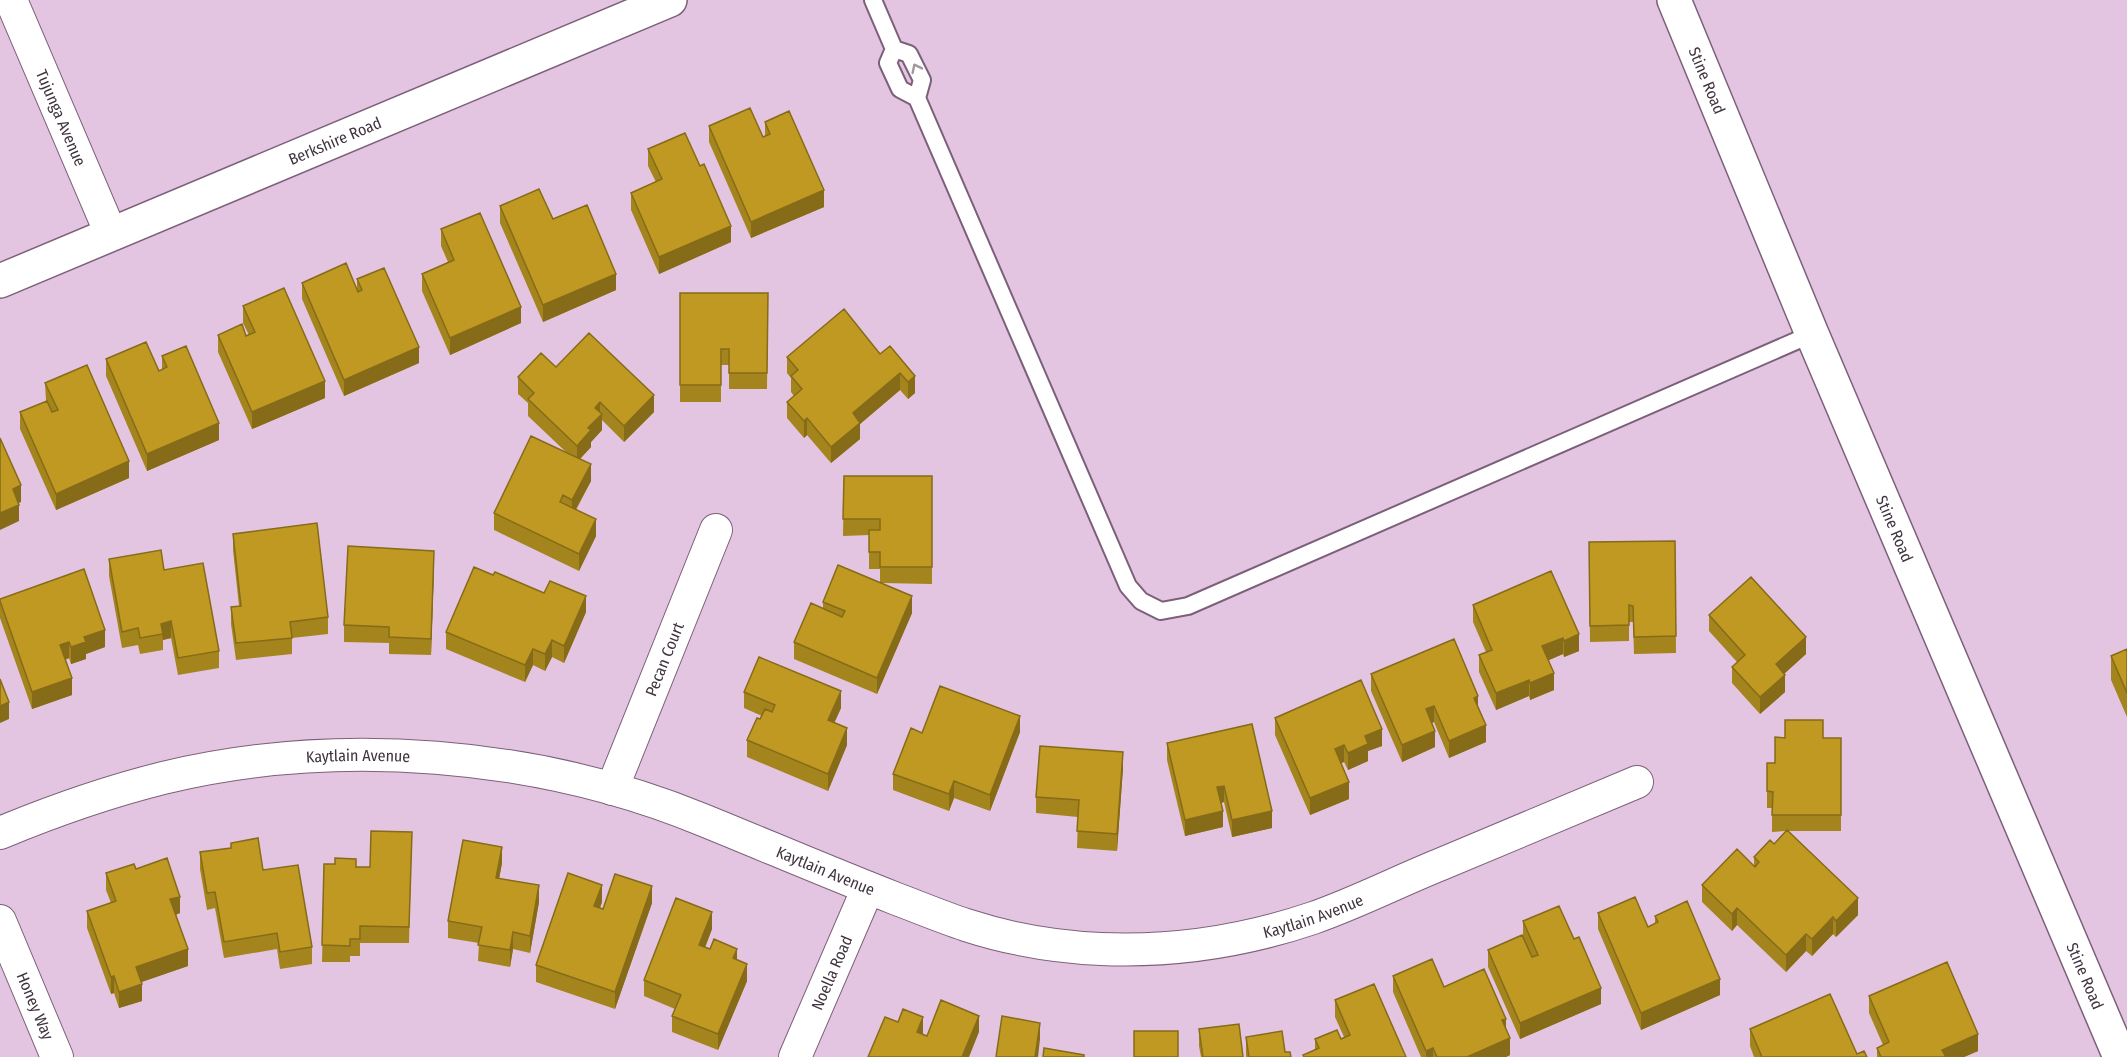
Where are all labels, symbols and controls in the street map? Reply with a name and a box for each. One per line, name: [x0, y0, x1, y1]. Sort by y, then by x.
street label: Stine Road: [1685, 44, 1729, 117]
one-way arrow: [912, 64, 924, 75]
street label: Tujunga Avenue: [32, 67, 90, 169]
street label: Berkshire Road: [286, 113, 384, 169]
street label: Stine Road: [1872, 493, 1917, 565]
street label: Pecan Court: [641, 619, 688, 699]
street label: Kaytlain Avenue: [305, 746, 411, 767]
street label: Kaytlain Avenue: [774, 842, 878, 900]
street label: Kaytlain Avenue: [1261, 890, 1366, 942]
street label: Noella Road: [808, 933, 856, 1013]
street label: Stine Road: [2062, 940, 2108, 1012]
street label: Honey Way: [13, 969, 58, 1044]

